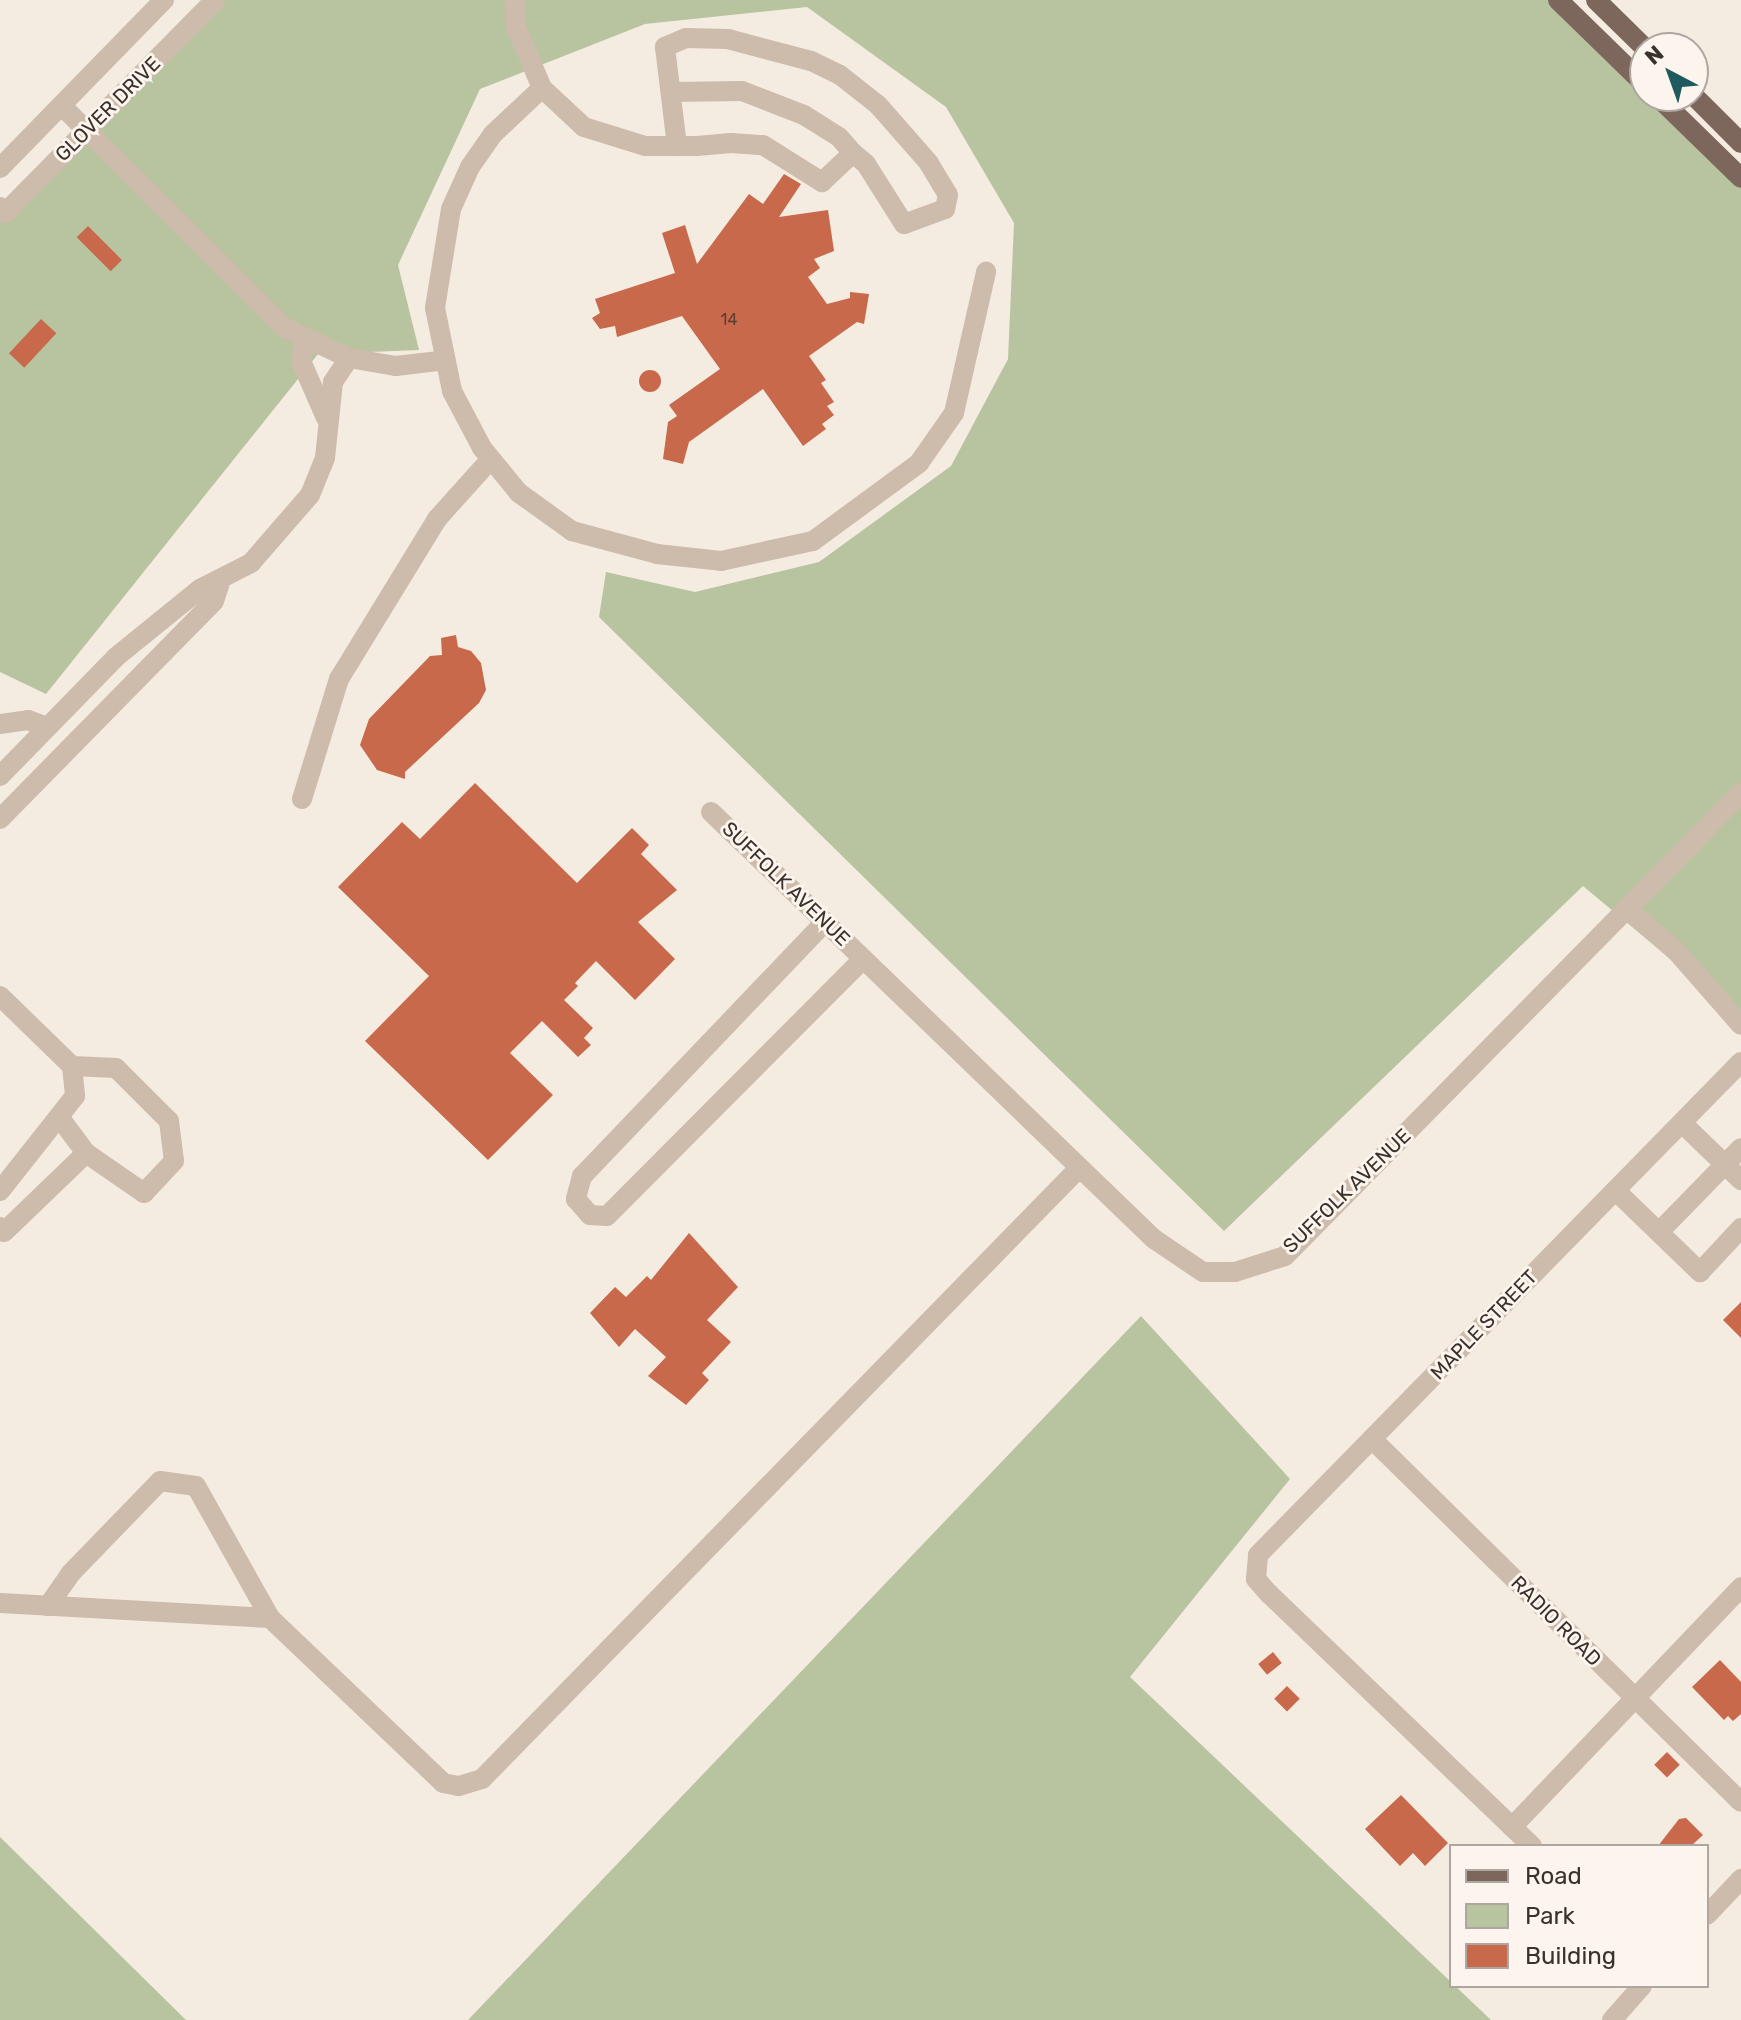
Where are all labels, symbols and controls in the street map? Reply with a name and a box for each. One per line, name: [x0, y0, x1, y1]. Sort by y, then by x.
north arrow: [1629, 32, 1709, 112]
text: N: [1639, 40, 1669, 70]
street label: GLOVER DRIVE: [51, 52, 165, 166]
house number: 14: [721, 310, 737, 330]
street label: SUFFOLK AVENUE: [717, 817, 855, 951]
street label: SUFFOLK AVENUE: [1278, 1124, 1416, 1258]
street label: MAPLE STREET: [1426, 1265, 1542, 1385]
street label: RADIO ROAD: [1506, 1571, 1606, 1671]
legend: [1449, 1844, 1709, 1988]
text: Road: [1525, 1862, 1582, 1890]
text: Park: [1525, 1902, 1575, 1930]
text: Building: [1525, 1942, 1616, 1970]

